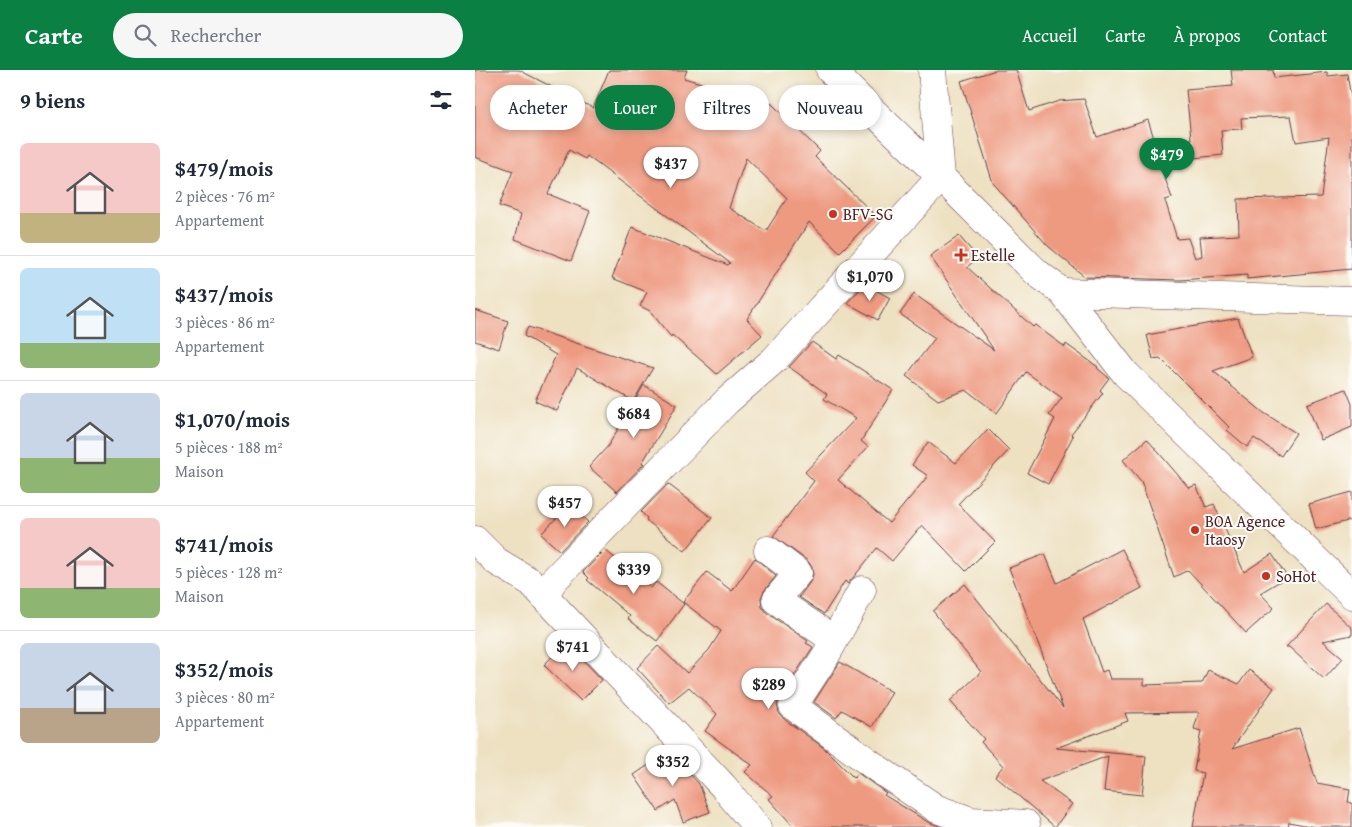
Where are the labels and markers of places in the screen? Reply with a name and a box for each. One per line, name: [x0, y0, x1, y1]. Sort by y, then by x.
pin: $479: [1137, 138, 1197, 180]
pin: $437: [641, 146, 701, 189]
place label: BFV-SG: [843, 202, 894, 226]
marker: BFV-SG: [827, 208, 839, 220]
place label: Estelle: [971, 243, 1015, 267]
marker: Estelle: [955, 249, 967, 261]
pin: $1,070: [829, 260, 911, 302]
pin: $684: [604, 396, 664, 439]
pin: $457: [535, 486, 595, 528]
place label: BOA Agence Itaosy: [1205, 509, 1285, 551]
marker: BOA Agence Itaosy: [1189, 524, 1201, 536]
pin: $339: [604, 552, 664, 595]
place label: SoHot: [1276, 564, 1317, 588]
marker: SoHot: [1260, 570, 1272, 582]
pin: $741: [543, 630, 603, 672]
pin: $289: [739, 668, 799, 710]
pin: $352: [643, 744, 703, 787]

